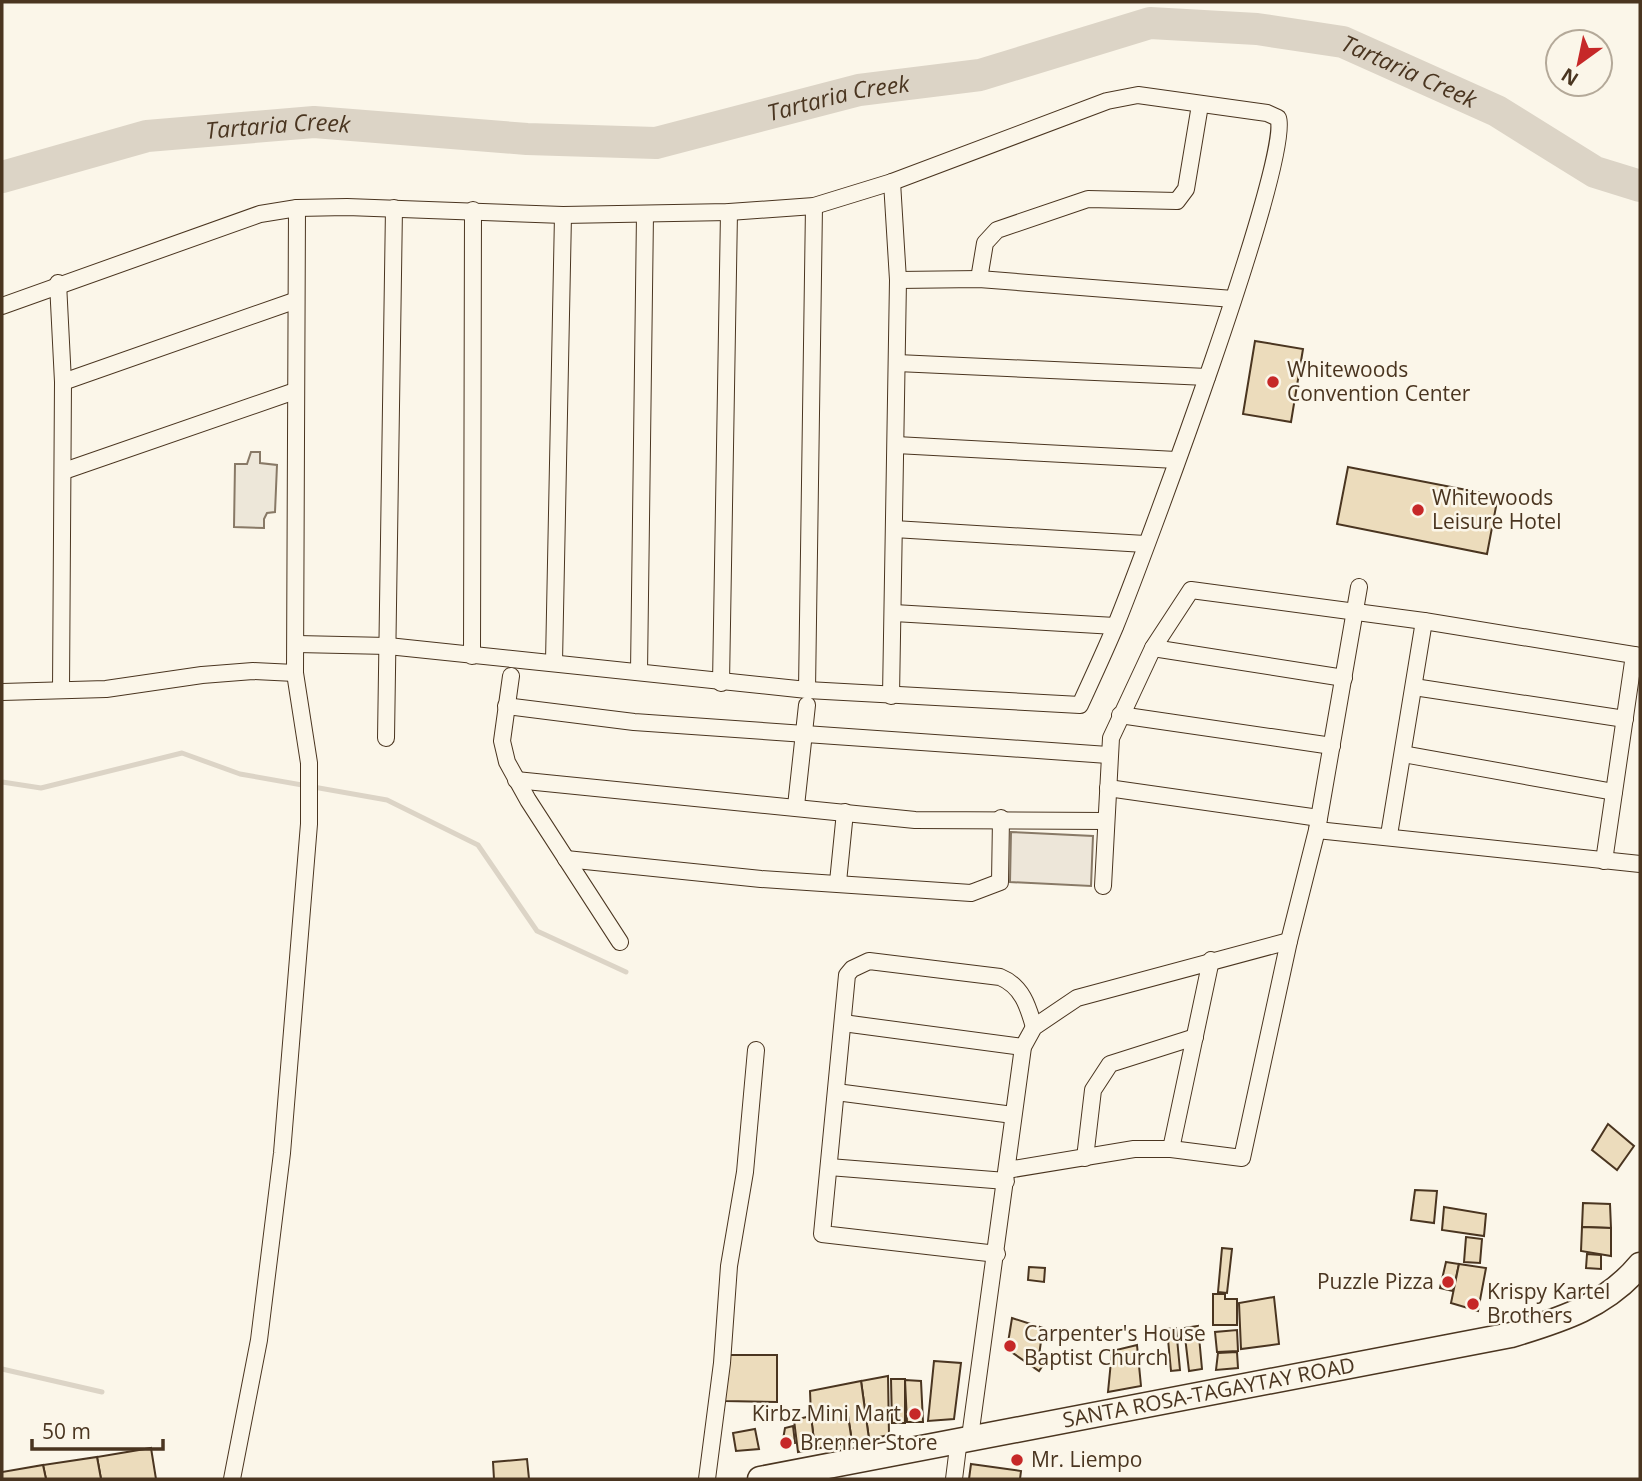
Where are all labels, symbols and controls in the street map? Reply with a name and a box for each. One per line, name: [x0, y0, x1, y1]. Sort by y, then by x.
water label: Tartaria Creek: [1337, 26, 1483, 115]
north arrow: [1544, 28, 1614, 98]
text: N: [1556, 62, 1583, 92]
water label: Tartaria Creek: [763, 67, 912, 128]
water label: Tartaria Creek: [204, 105, 352, 146]
place label: Whitewoods Convention Center: [1287, 355, 1471, 407]
marker: Whitewoods Convention Center: [1265, 374, 1281, 390]
place label: Whitewoods Leisure Hotel: [1432, 483, 1561, 535]
marker: Whitewoods Leisure Hotel: [1410, 502, 1426, 518]
place label: Puzzle Pizza: [1317, 1267, 1434, 1295]
marker: Puzzle Pizza: [1440, 1274, 1456, 1290]
place label: Krispy Kartel Brothers: [1487, 1277, 1610, 1329]
marker: Krispy Kartel Brothers: [1465, 1296, 1481, 1312]
place label: Carpenter's House Baptist Church: [1024, 1319, 1206, 1371]
marker: Carpenter's House Baptist Church: [1002, 1338, 1018, 1354]
street label: SANTA ROSA-TAGAYTAY ROAD: [1060, 1350, 1357, 1434]
place label: Kirbz Mini Mart: [752, 1399, 901, 1427]
marker: Kirbz Mini Mart: [907, 1406, 923, 1422]
scale bar: [32, 1408, 163, 1452]
text: 50 m: [42, 1417, 91, 1445]
place label: Brenner Store: [800, 1428, 938, 1456]
marker: Brenner Store: [778, 1435, 794, 1451]
place label: Mr. Liempo: [1031, 1445, 1142, 1473]
marker: Mr. Liempo: [1009, 1452, 1025, 1468]

